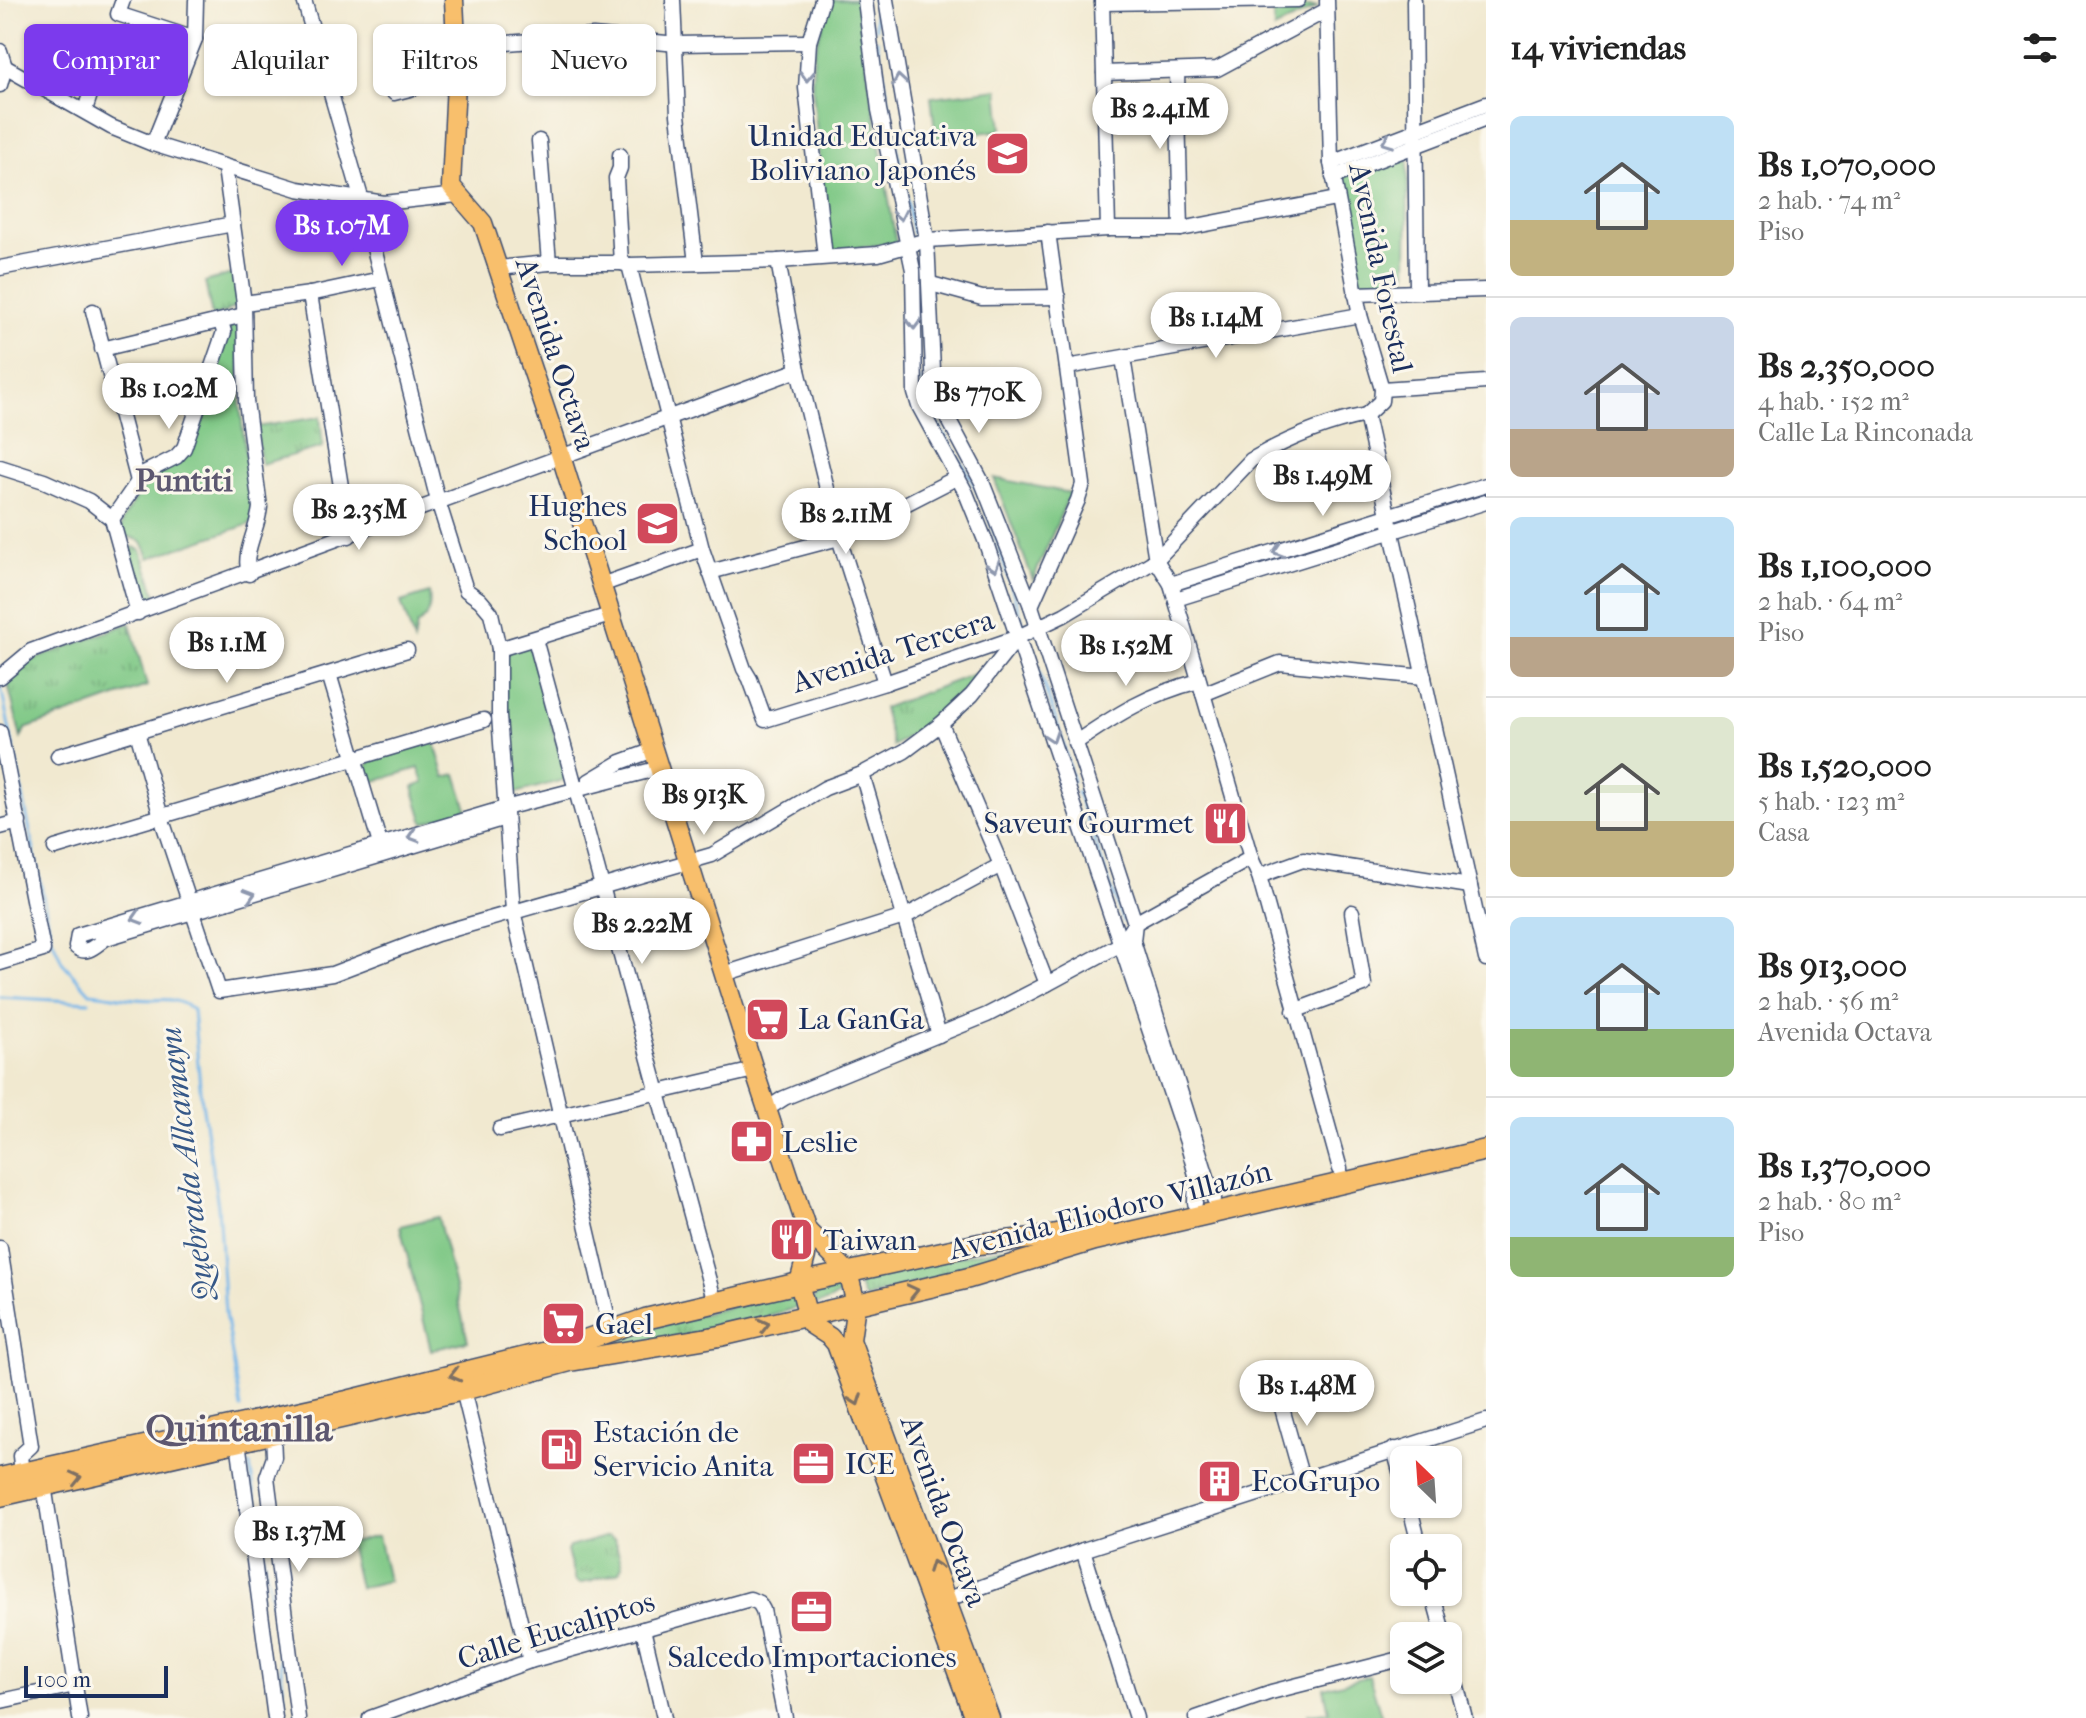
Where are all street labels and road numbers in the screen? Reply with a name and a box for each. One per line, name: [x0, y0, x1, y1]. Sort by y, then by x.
street label: Avenida Forestal: [1341, 159, 1420, 376]
street label: Avenida Octava: [508, 252, 603, 456]
street label: Avenida Tercera: [787, 602, 1000, 701]
street label: Avenida Eliodoro Villazón: [944, 1153, 1276, 1268]
street label: Avenida Octava: [892, 1410, 995, 1612]
street label: Calle Eucaliptos: [453, 1584, 659, 1677]

